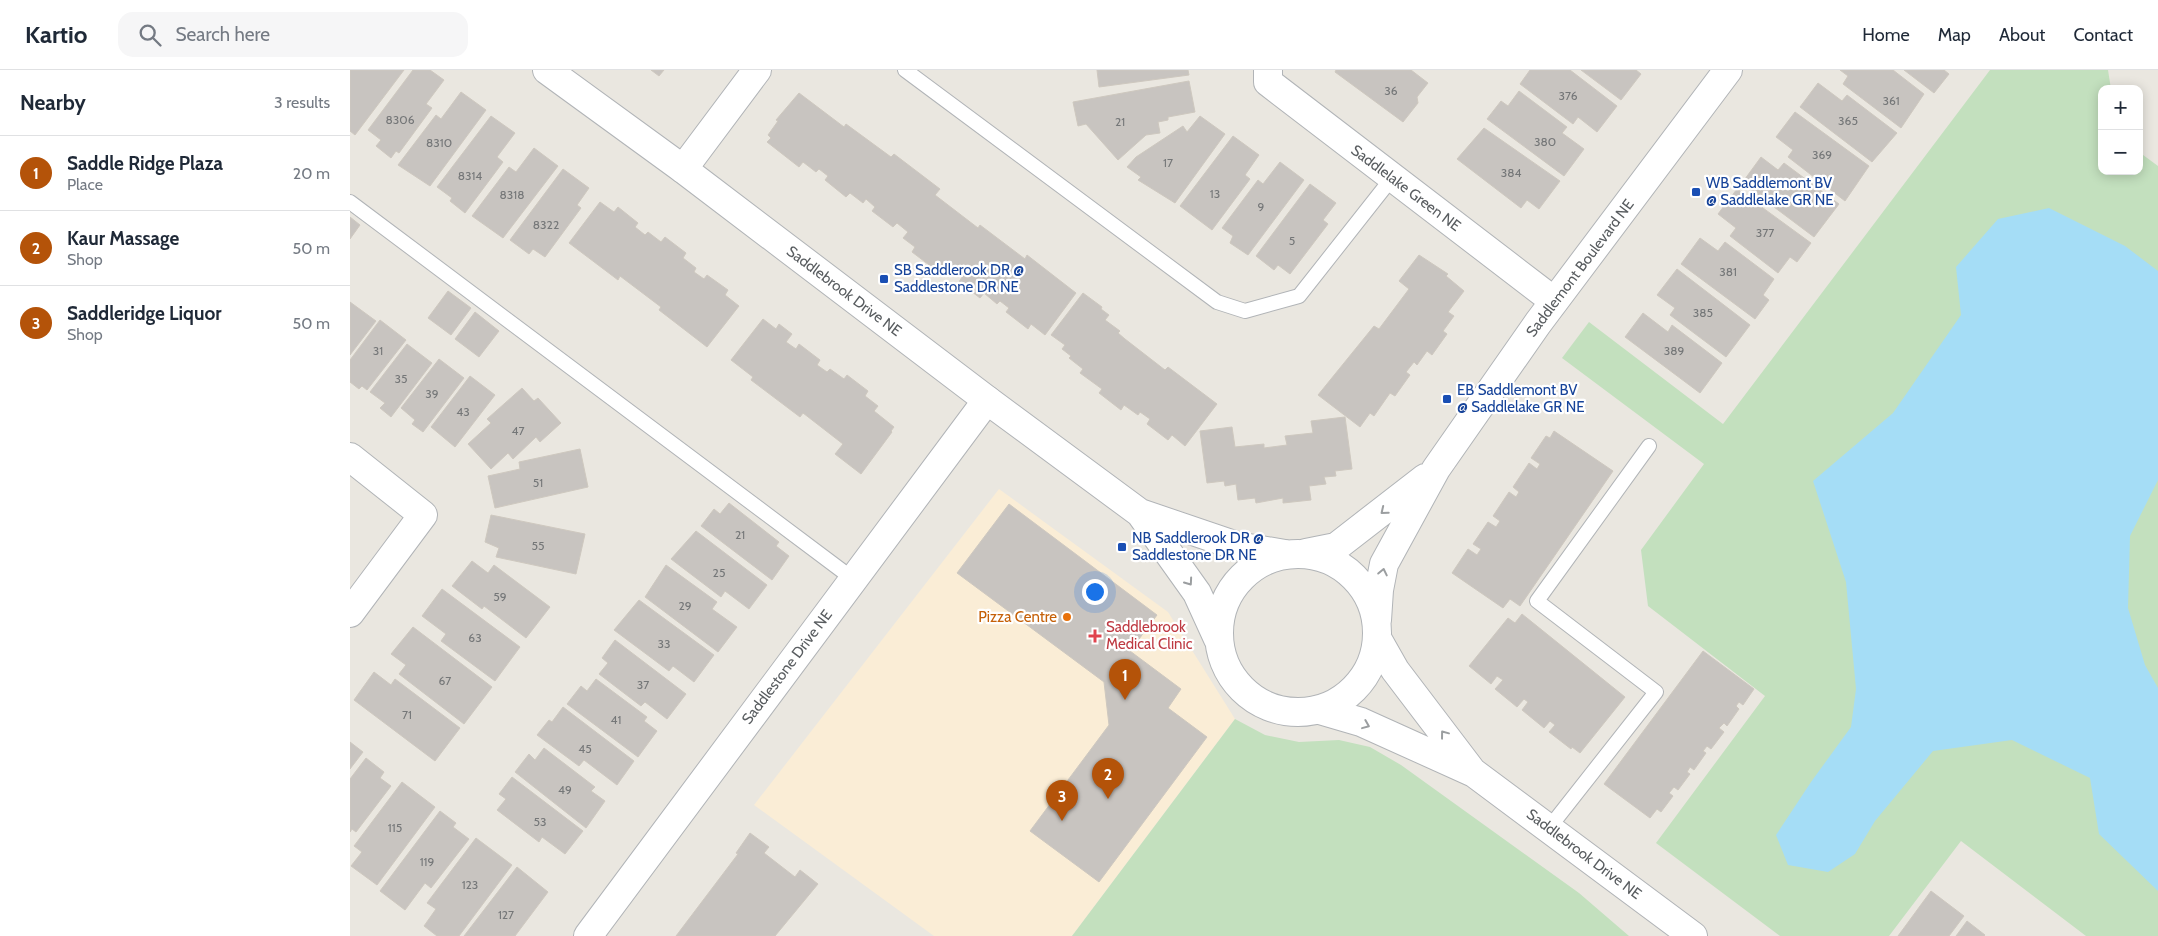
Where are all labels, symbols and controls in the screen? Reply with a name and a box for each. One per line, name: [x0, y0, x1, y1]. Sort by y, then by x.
search box: [118, 12, 468, 57]
text: Kartio: [25, 20, 88, 49]
icon: search: [136, 21, 164, 49]
text: Search here: [176, 23, 270, 46]
text: Home: [1862, 24, 1910, 46]
text: Map: [1938, 24, 1971, 46]
text: About: [1999, 24, 2045, 46]
text: Contact: [2073, 24, 2133, 46]
house number: 36: [1384, 83, 1398, 98]
map controls: [2098, 85, 2143, 175]
button: +: [2098, 85, 2143, 130]
house number: 376: [1558, 88, 1578, 103]
text: Nearby: [20, 90, 86, 115]
text: 3 results: [274, 93, 330, 112]
house number: 361: [1882, 93, 1900, 108]
house number: 8306: [386, 112, 415, 127]
house number: 365: [1838, 113, 1858, 128]
house number: 21: [1115, 114, 1125, 129]
button: −: [2098, 130, 2143, 175]
house number: 380: [1534, 134, 1556, 149]
house number: 8310: [426, 135, 452, 150]
street label: Saddlelake Green NE: [1348, 141, 1464, 235]
house number: 369: [1812, 147, 1832, 162]
text: Saddle Ridge Plaza: [67, 152, 223, 175]
house number: 17: [1163, 155, 1173, 170]
text: 1: [33, 164, 39, 183]
text: 20 m: [293, 164, 330, 183]
house number: 384: [1501, 165, 1521, 180]
house number: 8314: [458, 168, 482, 183]
place label: WB Saddlemont BV @ Saddlelake GR NE: [1706, 174, 1834, 209]
text: Place: [67, 175, 103, 194]
house number: 13: [1210, 186, 1220, 201]
marker: WB Saddlemont BV @ Saddlelake GR NE: [1690, 186, 1702, 198]
house number: 8318: [500, 187, 524, 202]
street label: Saddlemont Boulevard NE: [1522, 196, 1638, 340]
house number: 9: [1258, 199, 1265, 214]
house number: 8322: [533, 217, 559, 232]
house number: 377: [1756, 225, 1774, 240]
text: Kaur Massage: [67, 227, 179, 250]
house number: 5: [1289, 233, 1295, 248]
text: 2: [32, 239, 40, 258]
text: 50 m: [293, 239, 330, 258]
street label: Saddlebrook Drive NE: [783, 242, 905, 340]
text: Shop: [67, 250, 103, 269]
place label: SB Saddlerook DR @ Saddlestone DR NE: [894, 261, 1024, 296]
house number: 381: [1719, 264, 1737, 279]
marker: SB Saddlerook DR @ Saddlestone DR NE: [878, 273, 890, 285]
text: Saddleridge Liquor: [67, 302, 222, 325]
house number: 385: [1693, 305, 1713, 320]
text: 3: [32, 314, 40, 333]
text: 50 m: [293, 314, 330, 333]
text: Shop: [67, 325, 103, 344]
house number: 31: [373, 343, 383, 358]
house number: 389: [1664, 343, 1684, 358]
house number: 35: [395, 371, 407, 386]
place label: EB Saddlemont BV @ Saddlelake GR NE: [1457, 381, 1585, 416]
house number: 39: [425, 386, 439, 401]
marker: EB Saddlemont BV @ Saddlelake GR NE: [1441, 393, 1453, 405]
house number: 43: [456, 404, 470, 419]
house number: 47: [512, 423, 524, 438]
house number: 51: [533, 475, 543, 490]
one-way arrow: [1381, 505, 1390, 513]
house number: 21: [735, 527, 745, 542]
place label: NB Saddlerook DR @ Saddlestone DR NE: [1132, 529, 1264, 564]
house number: 55: [532, 538, 544, 553]
marker: NB Saddlerook DR @ Saddlestone DR NE: [1116, 541, 1128, 553]
house number: 25: [713, 565, 725, 580]
one-way arrow: [1377, 568, 1388, 577]
one-way arrow: [1182, 576, 1192, 585]
your location: [1082, 579, 1108, 605]
house number: 59: [493, 589, 507, 604]
house number: 29: [678, 598, 692, 613]
street label: Saddlestone Drive NE: [738, 606, 836, 728]
place label: Pizza Centre: [978, 608, 1057, 626]
marker: Pizza Centre: [1061, 611, 1073, 623]
place label: Saddlebrook Medical Clinic: [1106, 618, 1193, 653]
marker: Saddlebrook Medical Clinic: [1088, 629, 1102, 643]
house number: 63: [468, 630, 482, 645]
house number: 33: [658, 636, 670, 651]
pin: 1: [1109, 659, 1141, 700]
house number: 67: [439, 673, 451, 688]
house number: 37: [637, 677, 649, 692]
house number: 71: [402, 707, 412, 722]
house number: 41: [611, 712, 621, 727]
one-way arrow: [1362, 719, 1370, 729]
one-way arrow: [1441, 730, 1450, 740]
house number: 45: [578, 741, 592, 756]
pin: 2: [1092, 758, 1124, 799]
pin: 3: [1046, 780, 1078, 821]
house number: 49: [558, 782, 572, 797]
street label: Saddlebrook Drive NE: [1523, 805, 1645, 903]
house number: 53: [534, 814, 546, 829]
house number: 115: [388, 820, 402, 835]
house number: 119: [420, 854, 435, 869]
house number: 123: [462, 877, 478, 892]
house number: 127: [498, 907, 514, 922]

